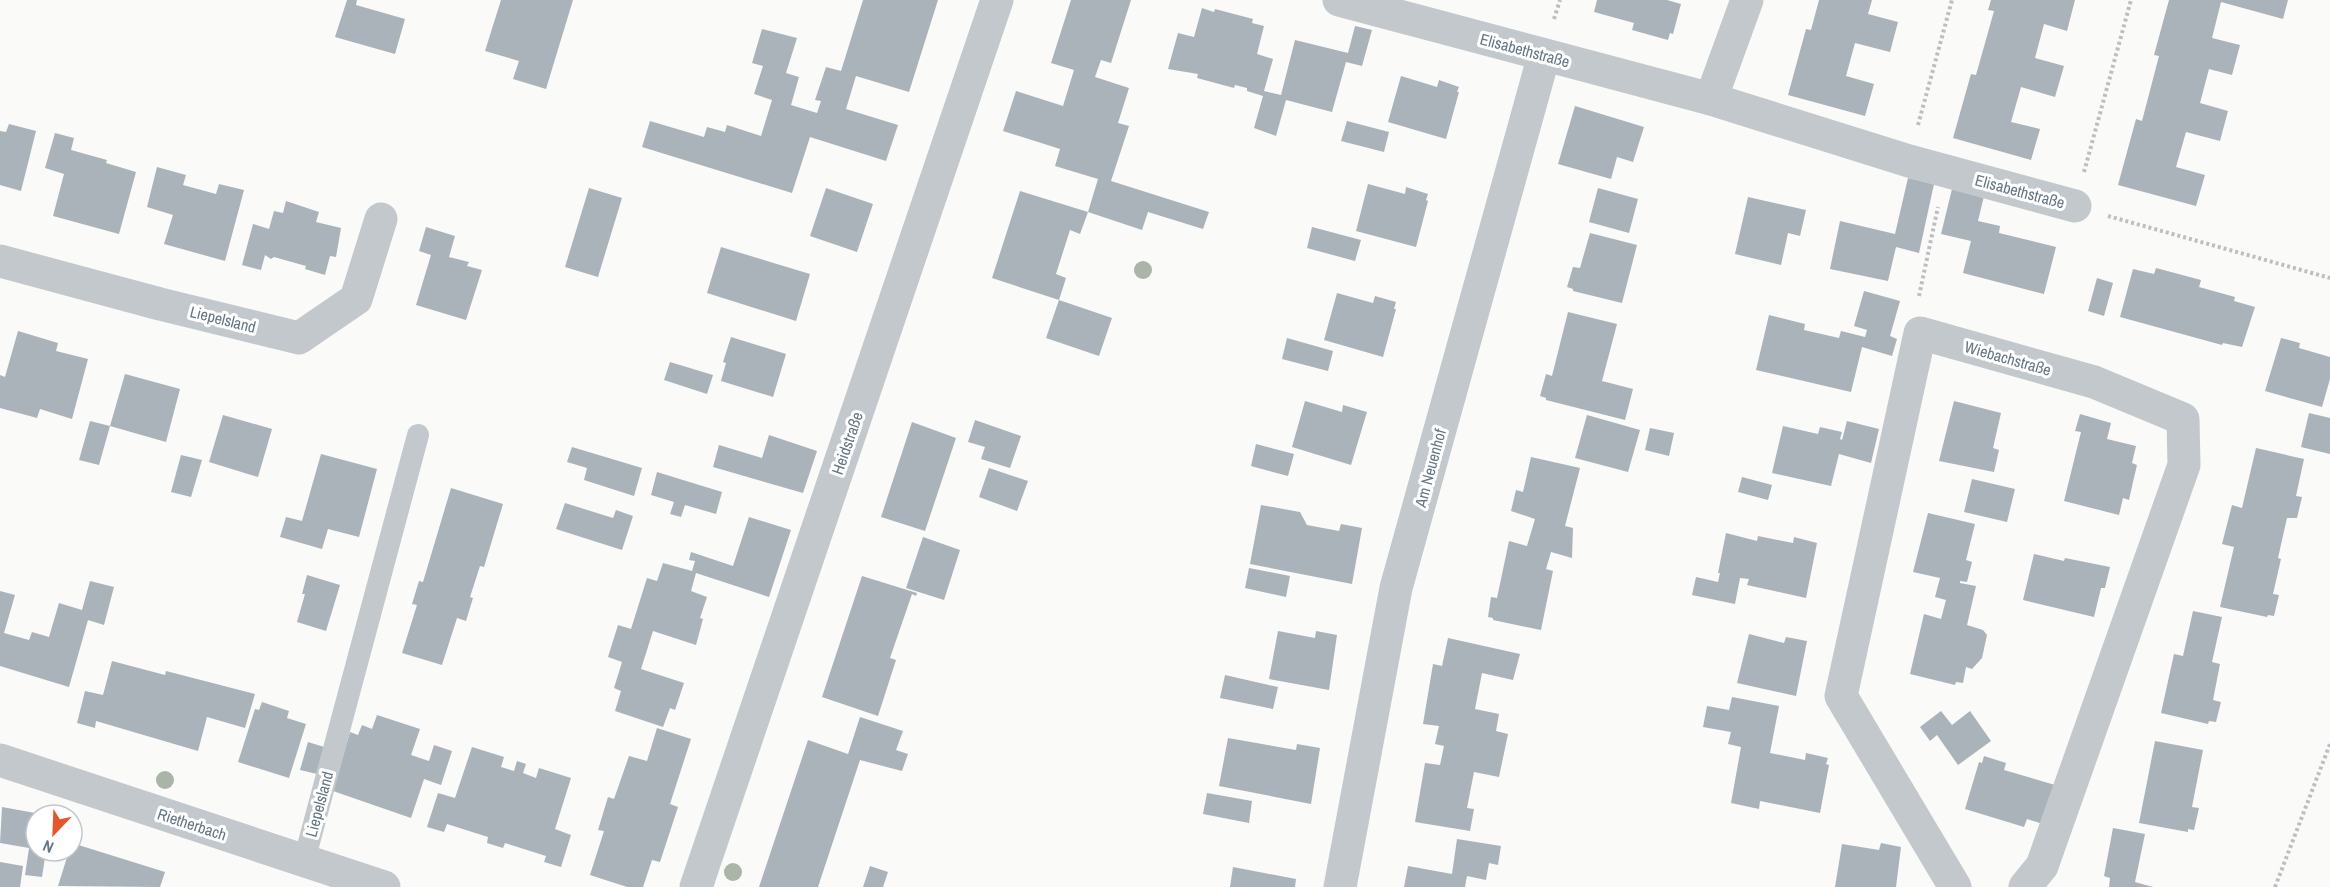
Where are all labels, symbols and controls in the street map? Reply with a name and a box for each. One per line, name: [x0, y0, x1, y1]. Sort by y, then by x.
street label: Elisabethstraße: [1478, 27, 1572, 73]
street label: Elisabethstraße: [1973, 168, 2067, 214]
street label: Liepelsland: [188, 300, 258, 338]
street label: Wiebachstraße: [1962, 335, 2054, 381]
street label: Heidstraße: [826, 409, 868, 477]
street label: Am Neuenhof: [1409, 426, 1451, 511]
street label: Liepelsland: [300, 769, 338, 839]
street label: Rietherbach: [155, 802, 229, 846]
north arrow: [24, 803, 84, 863]
text: N: [39, 835, 57, 859]

